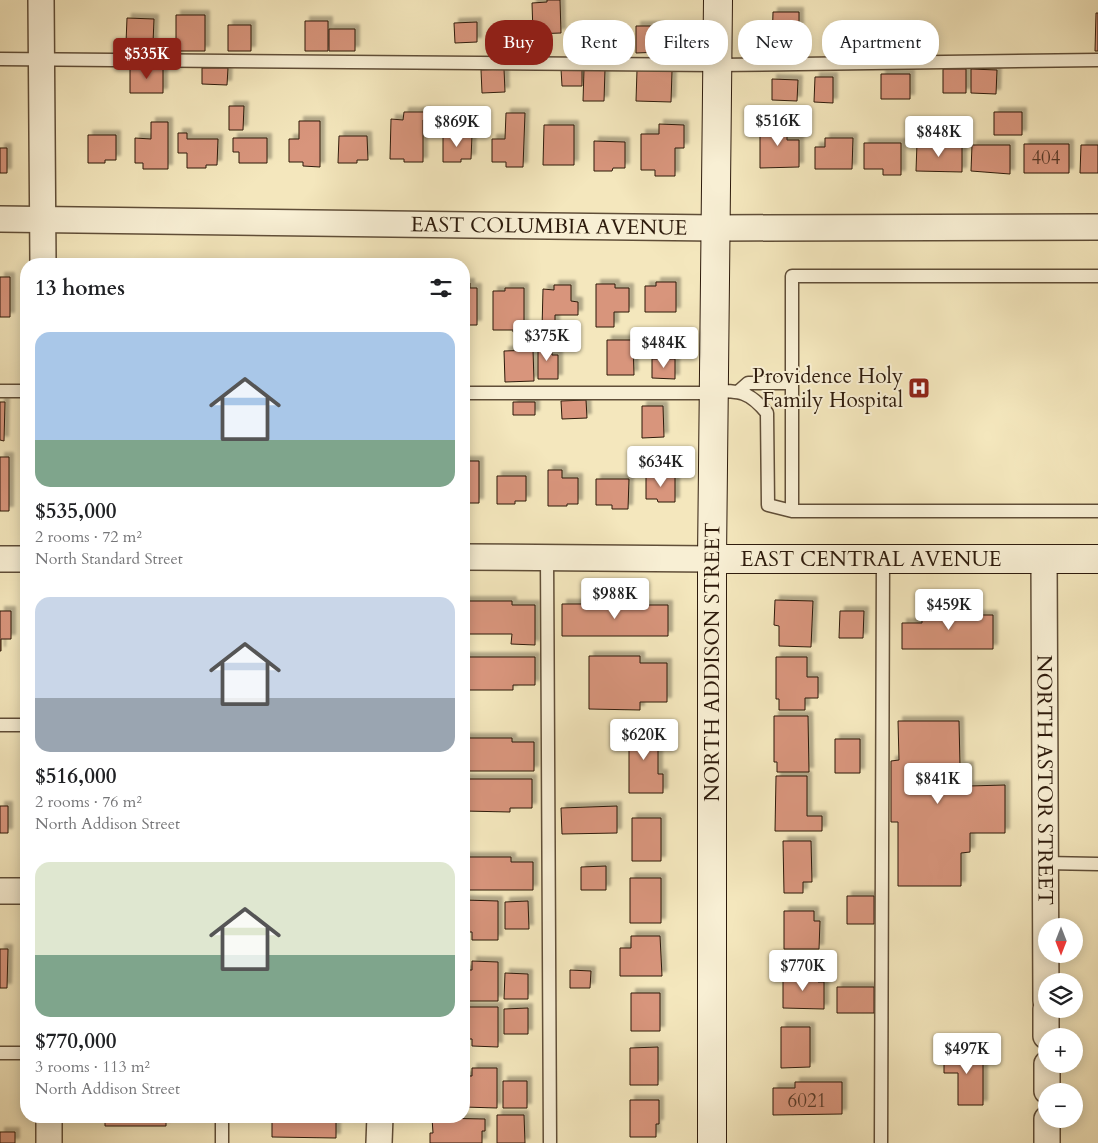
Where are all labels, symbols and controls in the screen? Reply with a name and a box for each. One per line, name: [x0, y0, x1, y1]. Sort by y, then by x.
chip: Buy: [485, 20, 553, 65]
chip: Rent: [563, 20, 635, 65]
chip: Filters: [645, 20, 728, 65]
chip: New: [738, 20, 812, 65]
chip: Apartment: [822, 20, 939, 65]
pin: $535K: [112, 38, 182, 80]
text: $535K: [124, 43, 170, 65]
pin: $516K: [743, 104, 813, 147]
pin: $869K: [422, 106, 492, 148]
text: $516K: [755, 110, 801, 132]
text: $869K: [434, 111, 480, 133]
pin: $848K: [904, 116, 974, 158]
text: $848K: [916, 121, 962, 143]
house number: 404: [1031, 145, 1061, 171]
street label: EAST COLUMBIA AVENUE: [410, 210, 688, 242]
text: 13 homes: [35, 274, 125, 303]
icon: filters: [427, 274, 455, 302]
pin: $375K: [512, 320, 582, 362]
text: $375K: [524, 325, 570, 347]
pin: $484K: [629, 326, 699, 369]
text: $484K: [641, 332, 687, 354]
place label: Providence Holy Family Hospital: [752, 362, 903, 415]
icon: home: [200, 364, 290, 454]
hospital icon: Providence Holy Family Hospital: [907, 376, 931, 400]
pin: $634K: [626, 446, 696, 488]
text: $634K: [638, 451, 684, 473]
text: $535,000: [35, 497, 116, 526]
street label: NORTH ADDISON STREET: [697, 522, 727, 802]
text: 2 rooms · 72 m²: [35, 526, 142, 548]
street label: EAST CENTRAL AVENUE: [740, 545, 1002, 574]
text: North Standard Street: [35, 548, 183, 570]
pin: $988K: [580, 578, 650, 620]
text: $988K: [592, 583, 638, 605]
pin: $459K: [914, 588, 984, 631]
text: $459K: [926, 594, 972, 616]
icon: home: [200, 629, 290, 719]
street label: NORTH ASTOR STREET: [1030, 655, 1060, 905]
pin: $620K: [609, 718, 679, 761]
text: $620K: [621, 724, 667, 746]
text: $516,000: [35, 762, 116, 791]
pin: $841K: [903, 762, 973, 805]
text: $841K: [915, 768, 961, 790]
text: 2 rooms · 76 m²: [35, 791, 142, 813]
text: North Addison Street: [35, 813, 180, 835]
icon: home: [200, 894, 290, 984]
north arrow: [1038, 918, 1082, 962]
map controls: [1038, 918, 1083, 1128]
pin: $770K: [768, 950, 838, 992]
text: $770K: [780, 955, 826, 977]
button: layers: [1038, 973, 1083, 1018]
text: $770,000: [35, 1027, 116, 1056]
button: +: [1038, 1028, 1083, 1073]
pin: $497K: [932, 1032, 1002, 1075]
text: $497K: [944, 1038, 990, 1060]
text: 3 rooms · 113 m²: [35, 1056, 150, 1078]
text: North Addison Street: [35, 1078, 180, 1100]
button: −: [1038, 1083, 1083, 1128]
house number: 6021: [788, 1088, 826, 1114]

